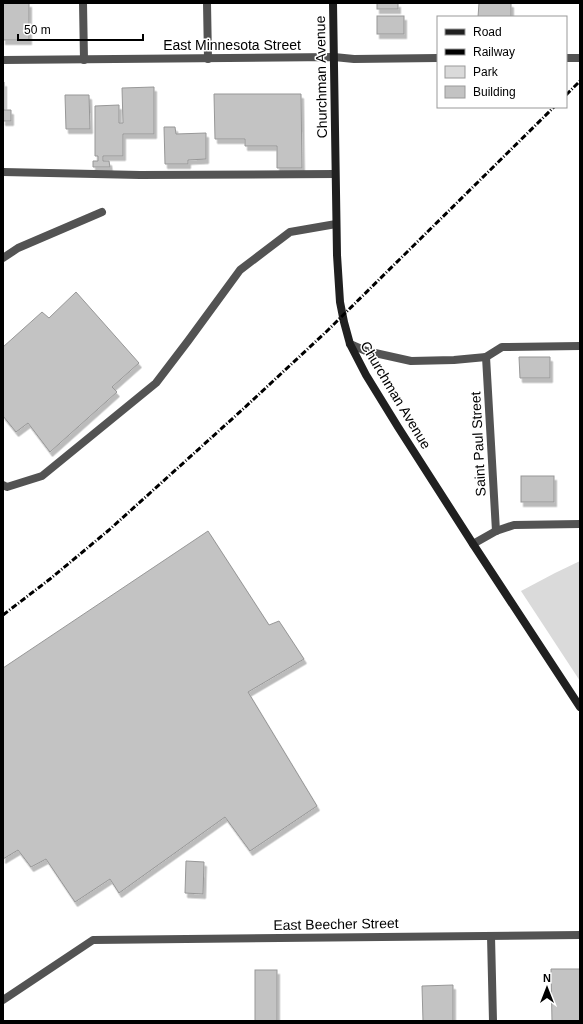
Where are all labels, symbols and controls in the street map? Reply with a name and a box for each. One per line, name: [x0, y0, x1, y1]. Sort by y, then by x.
street label: Churchman Avenue: [312, 15, 330, 138]
scale bar: [18, 16, 143, 42]
legend: [437, 16, 567, 108]
text: 50 m: [24, 23, 51, 37]
text: Road: [473, 25, 502, 39]
street label: East Minnesota Street: [163, 37, 301, 53]
text: Railway: [473, 45, 515, 59]
text: Park: [473, 65, 499, 79]
text: Building: [473, 85, 516, 99]
street label: Churchman Avenue: [358, 338, 435, 452]
street label: Saint Paul Street: [467, 391, 489, 497]
street label: East Beecher Street: [273, 915, 399, 933]
north arrow: [527, 968, 567, 1008]
text: N: [543, 972, 551, 984]

